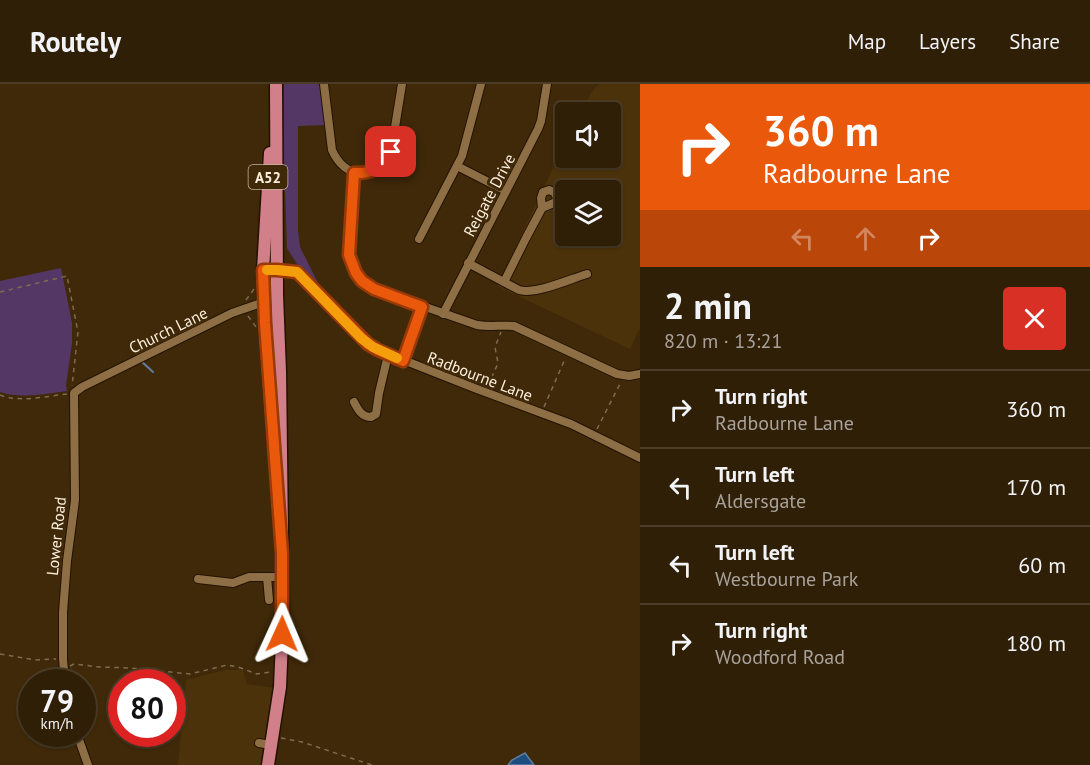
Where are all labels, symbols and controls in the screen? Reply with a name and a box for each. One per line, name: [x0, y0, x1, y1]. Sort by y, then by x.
text: Routely: [30, 23, 121, 60]
text: Map: [848, 28, 886, 55]
text: Layers: [919, 28, 976, 55]
text: Share: [1009, 28, 1060, 55]
map controls: [555, 102, 621, 246]
button: sound: [555, 102, 621, 168]
text: 360 m: [763, 103, 879, 158]
icon: right: [664, 108, 742, 186]
pin: [365, 126, 416, 177]
icon: arrive: [374, 135, 407, 168]
street label: Reigate Drive: [459, 150, 519, 240]
text: Radbourne Lane: [763, 156, 951, 190]
road number: A52: [248, 165, 288, 189]
button: layers: [555, 180, 621, 246]
icon: left: [786, 222, 819, 255]
icon: ahead: [849, 222, 882, 255]
icon: right: [912, 222, 945, 255]
text: 2 min: [664, 282, 752, 329]
button: close: [1003, 287, 1066, 350]
street label: Church Lane: [125, 302, 211, 358]
text: 820 m · 13:21: [664, 328, 782, 354]
street label: Radbourne Lane: [425, 347, 535, 405]
text: Turn right: [715, 382, 807, 410]
icon: right: [664, 393, 697, 426]
text: 360 m: [1006, 395, 1066, 423]
text: Radbourne Lane: [715, 410, 854, 436]
text: Turn left: [715, 460, 795, 488]
icon: left: [664, 471, 697, 504]
text: 170 m: [1006, 473, 1066, 501]
text: Aldersgate: [715, 488, 806, 514]
street label: Lower Road: [42, 496, 70, 576]
text: Turn left: [715, 538, 795, 566]
icon: left: [664, 549, 697, 582]
text: 60 m: [1018, 551, 1066, 579]
text: Westbourne Park: [715, 566, 858, 592]
position arrow: [250, 602, 314, 666]
text: Turn right: [715, 616, 807, 644]
icon: right: [664, 627, 697, 660]
text: 180 m: [1006, 629, 1066, 657]
text: Woodford Road: [715, 644, 845, 670]
speed limit sign: 80: [108, 669, 186, 747]
text: 79: [40, 681, 74, 720]
text: km/h: [41, 714, 73, 733]

